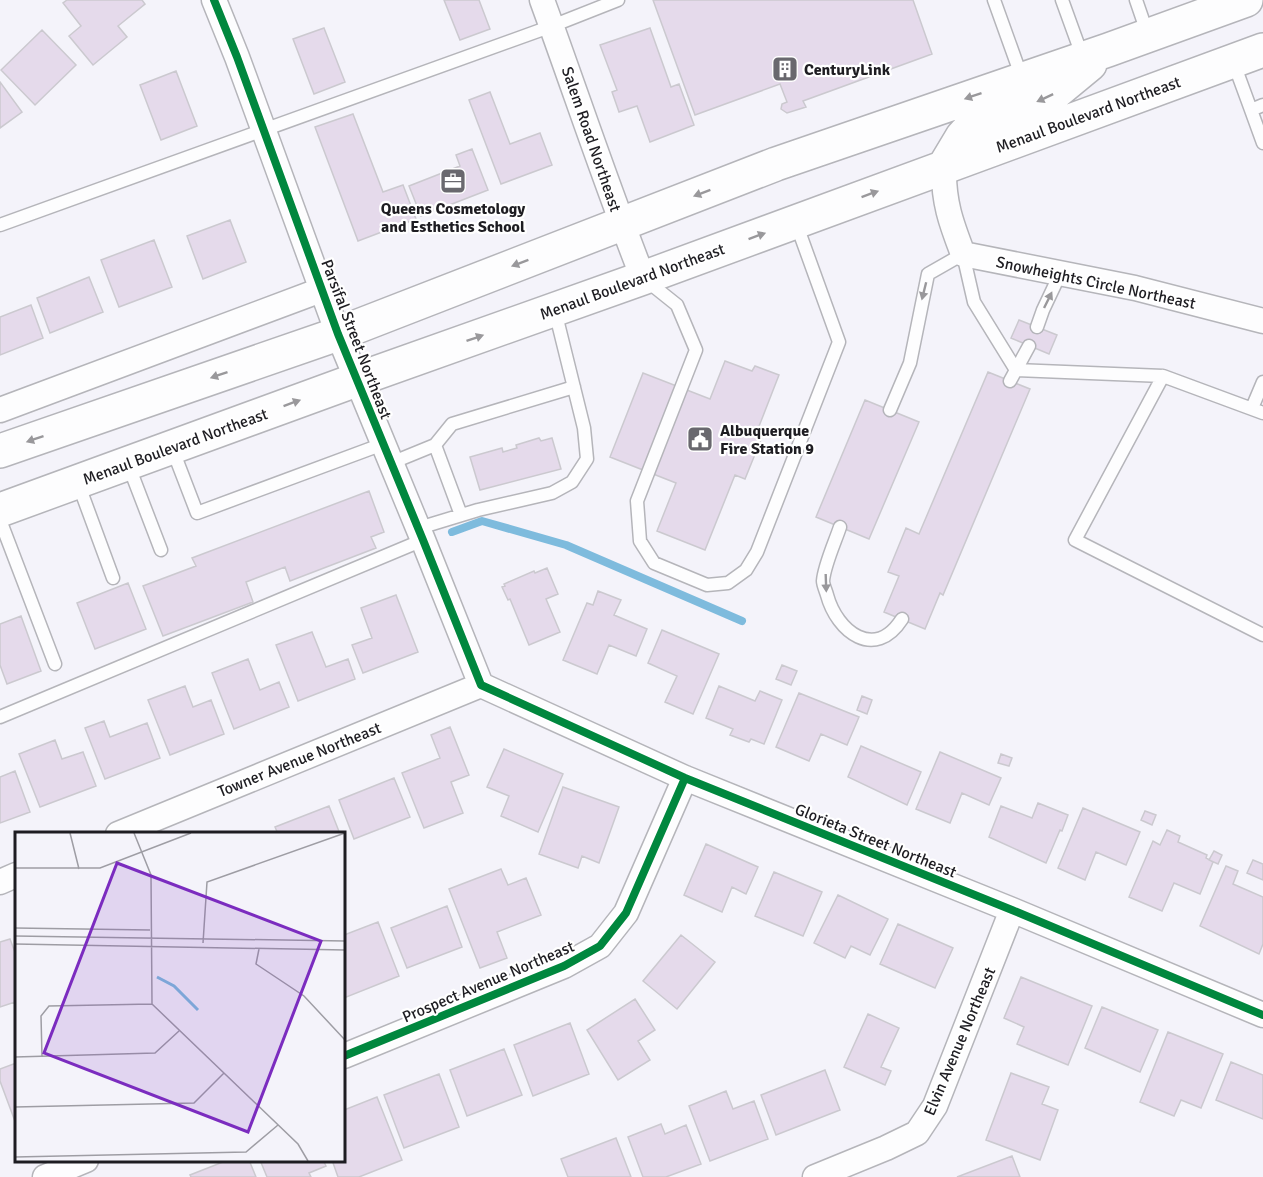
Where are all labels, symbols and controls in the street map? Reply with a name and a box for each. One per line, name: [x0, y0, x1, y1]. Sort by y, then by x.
building icon: CenturyLink: [770, 54, 800, 84]
place label: CenturyLink: [804, 60, 891, 80]
street label: Salem Road Northeast: [557, 64, 625, 215]
street label: Menaul Boulevard Northeast: [993, 72, 1184, 158]
one-way arrow: [964, 92, 982, 101]
one-way arrow: [1036, 92, 1054, 102]
office icon: Queens Cosmetology and Esthetics School: [438, 166, 468, 196]
one-way arrow: [693, 188, 711, 198]
one-way arrow: [861, 189, 879, 199]
place label: Queens Cosmetology and Esthetics School: [381, 199, 525, 237]
one-way arrow: [749, 230, 767, 240]
street label: Menaul Boulevard Northeast: [537, 239, 728, 325]
street label: Snowheights Circle Northeast: [994, 252, 1198, 314]
street label: Parsifal Street Northeast: [316, 257, 396, 422]
one-way arrow: [511, 259, 529, 269]
one-way arrow: [918, 282, 928, 301]
one-way arrow: [1043, 292, 1052, 309]
one-way arrow: [466, 332, 484, 342]
one-way arrow: [210, 371, 228, 380]
one-way arrow: [283, 398, 301, 408]
street label: Menaul Boulevard Northeast: [80, 404, 271, 490]
place label: Albuquerque Fire Station 9: [720, 421, 814, 459]
public building icon: Albuquerque Fire Station 9: [685, 424, 715, 454]
one-way arrow: [26, 434, 44, 444]
one-way arrow: [821, 574, 830, 593]
street label: Towner Avenue Northeast: [215, 718, 384, 802]
street label: Glorieta Street Northeast: [792, 799, 960, 883]
inset map: [15, 832, 345, 1162]
street label: Prospect Avenue Northeast: [399, 936, 578, 1027]
street label: Elvin Avenue Northeast: [920, 964, 1000, 1119]

